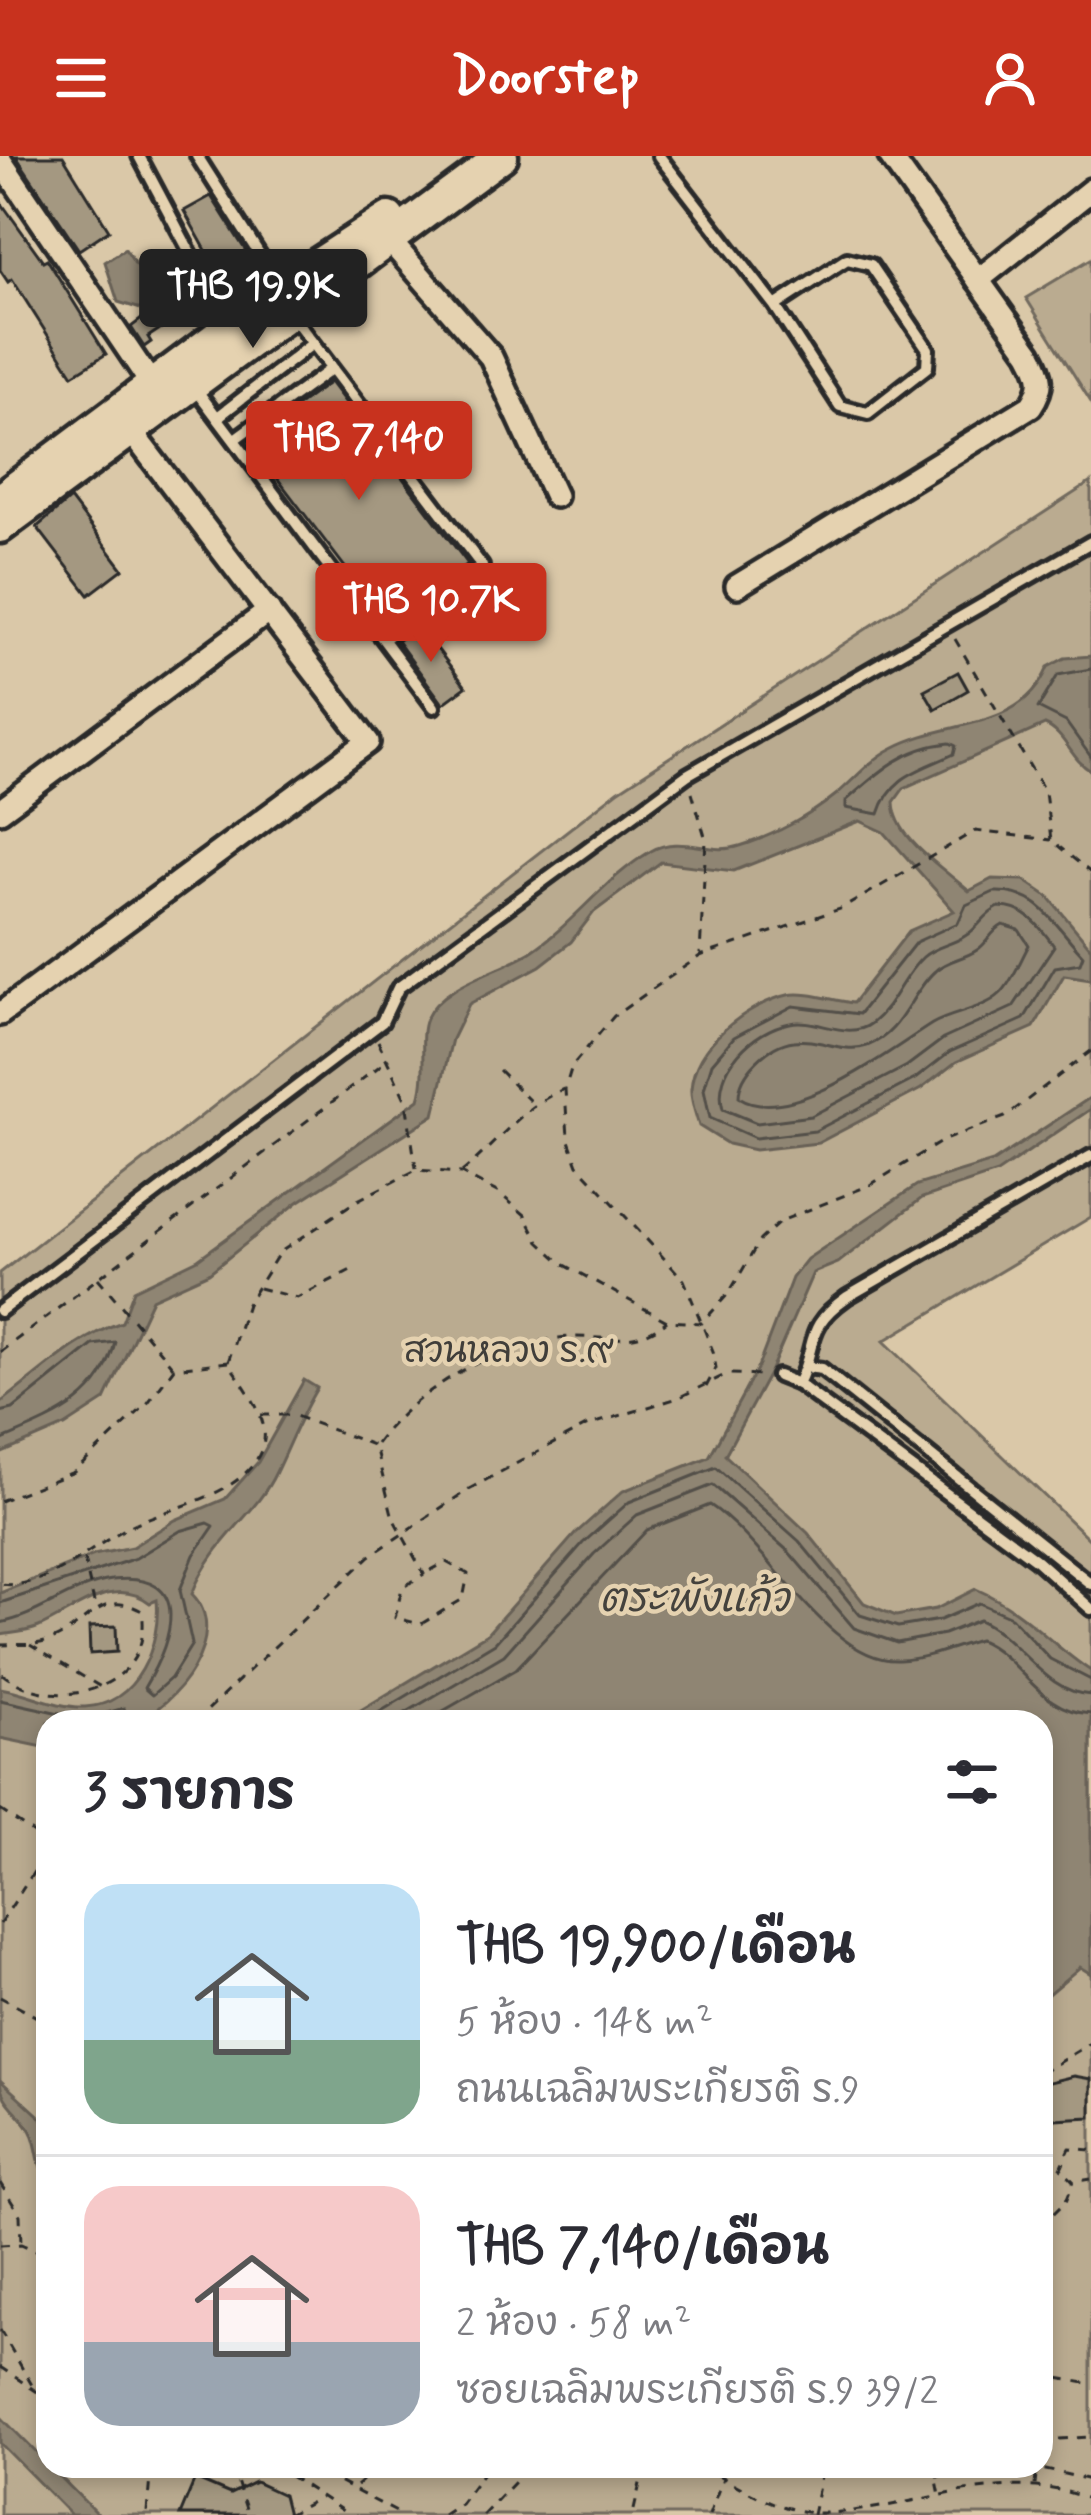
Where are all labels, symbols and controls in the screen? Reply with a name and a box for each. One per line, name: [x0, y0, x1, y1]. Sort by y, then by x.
text: Doorstep: [451, 43, 640, 114]
icon: menu: [48, 45, 114, 111]
icon: person: [977, 45, 1043, 111]
pin: THB 19.9K: [116, 249, 390, 351]
text: THB 19.9K: [166, 262, 340, 313]
pin: THB 7,140: [222, 401, 496, 503]
text: THB 7,140: [273, 414, 445, 465]
pin: THB 10.7K: [294, 563, 568, 665]
text: THB 10.7K: [342, 576, 520, 627]
park label: สวนหลวง ร.๙: [404, 1329, 614, 1376]
water label: ตระพังแก้ว: [599, 1573, 792, 1626]
icon: filters: [939, 1749, 1005, 1815]
text: 3 รายการ: [84, 1761, 295, 1827]
text: THB 19,900/เดือน: [456, 1915, 856, 1981]
icon: home: [180, 1932, 324, 2076]
text: 5 ห้อง · 148 m²: [456, 1998, 713, 2049]
text: ถนนเฉลิมพระเกียรติ ร.9: [456, 2066, 860, 2117]
text: THB 7,140/เดือน: [456, 2216, 830, 2282]
icon: home: [180, 2234, 324, 2378]
text: 2 ห้อง · 58 m²: [456, 2299, 691, 2350]
text: ซอยเฉลิมพระเกียรติ ร.9 39/2: [456, 2367, 938, 2418]

